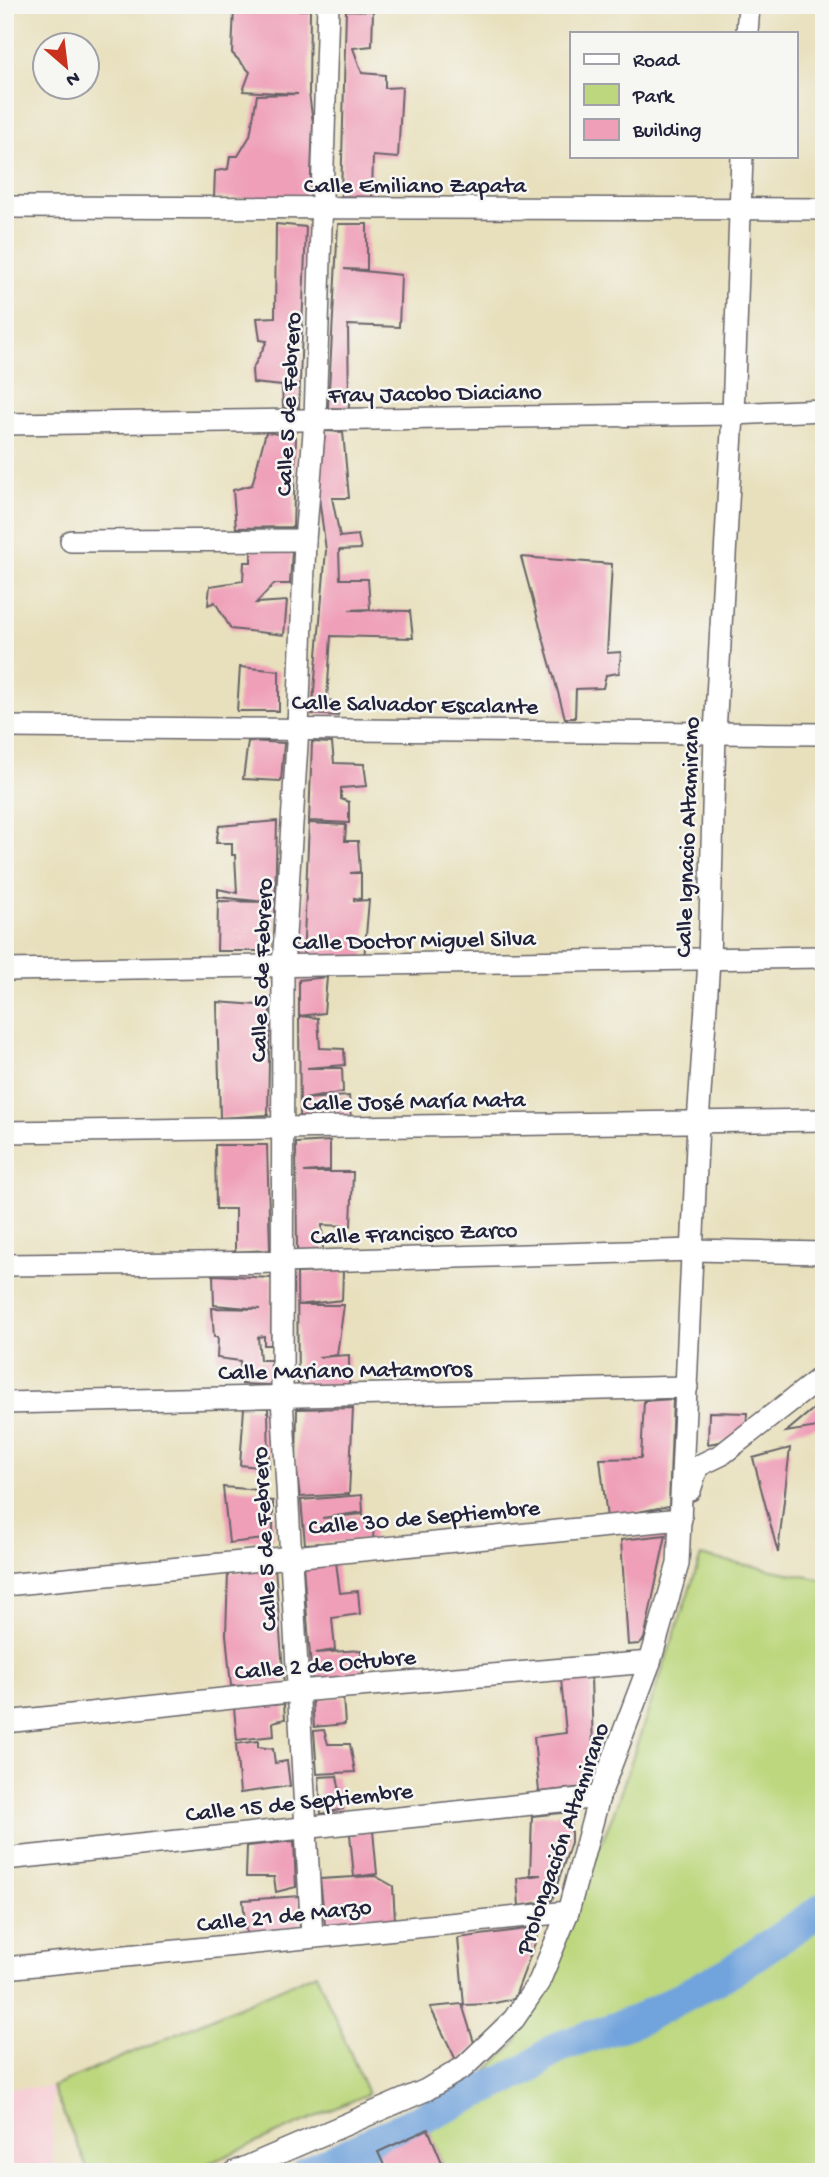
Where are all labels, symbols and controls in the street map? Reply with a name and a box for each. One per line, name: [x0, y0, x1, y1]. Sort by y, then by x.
north arrow: [32, 32, 102, 102]
legend: [570, 32, 798, 158]
text: Road: [633, 50, 681, 75]
text: N: [61, 65, 83, 91]
text: Park: [632, 86, 676, 111]
text: Building: [632, 120, 702, 145]
street label: Calle Emiliano Zapata: [304, 173, 527, 202]
street label: Calle 5 de Febrero: [271, 311, 310, 497]
street label: Fray Jacobo Diaciano: [327, 379, 542, 412]
street label: Calle Salvador Escalante: [291, 690, 539, 723]
street label: Calle Ignacio Altamirano: [671, 716, 708, 958]
street label: Calle 5 de Febrero: [246, 877, 281, 1063]
street label: Calle Doctor Miguel Silva: [292, 926, 537, 959]
street label: Calle José María Mata: [302, 1087, 526, 1120]
street label: Calle Francisco Zarco: [310, 1217, 518, 1254]
street label: Calle Mariano Matamoros: [218, 1356, 473, 1389]
street label: Calle 5 de Febrero: [247, 1446, 286, 1632]
street label: Calle 30 de Septiembre: [307, 1495, 542, 1544]
street label: Calle 2 de Octubre: [233, 1644, 418, 1689]
street label: Prolongación Altamirano: [511, 1719, 618, 1960]
street label: Calle 15 de Septiembre: [184, 1778, 415, 1831]
street label: Calle 21 de Marzo: [195, 1894, 373, 1941]

